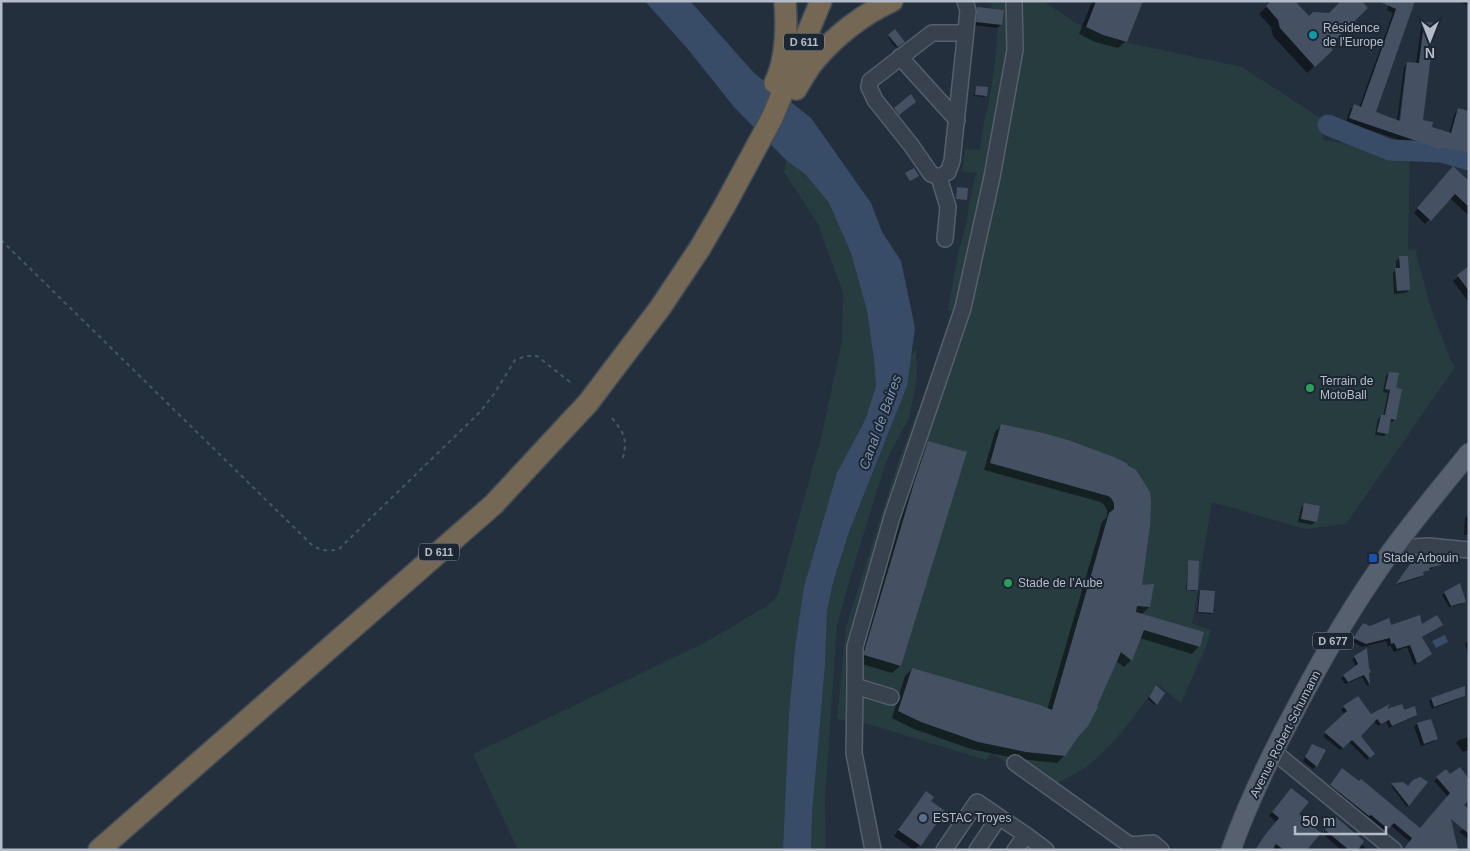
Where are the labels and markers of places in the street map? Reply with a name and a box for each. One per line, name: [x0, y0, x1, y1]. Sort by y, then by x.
place label: Résidence de l'Europe: [1323, 21, 1384, 49]
marker: Résidence de l'Europe: [1307, 29, 1319, 41]
place label: Terrain de MotoBall: [1320, 374, 1374, 402]
marker: Terrain de MotoBall: [1304, 382, 1316, 394]
place label: Stade Arbouin: [1383, 551, 1458, 565]
marker: Stade Arbouin: [1367, 552, 1379, 564]
place label: Stade de l’Aube: [1018, 576, 1103, 590]
marker: Stade de l’Aube: [1002, 577, 1014, 589]
place label: ESTAC Troyes: [933, 811, 1011, 825]
marker: ESTAC Troyes: [917, 812, 929, 824]

